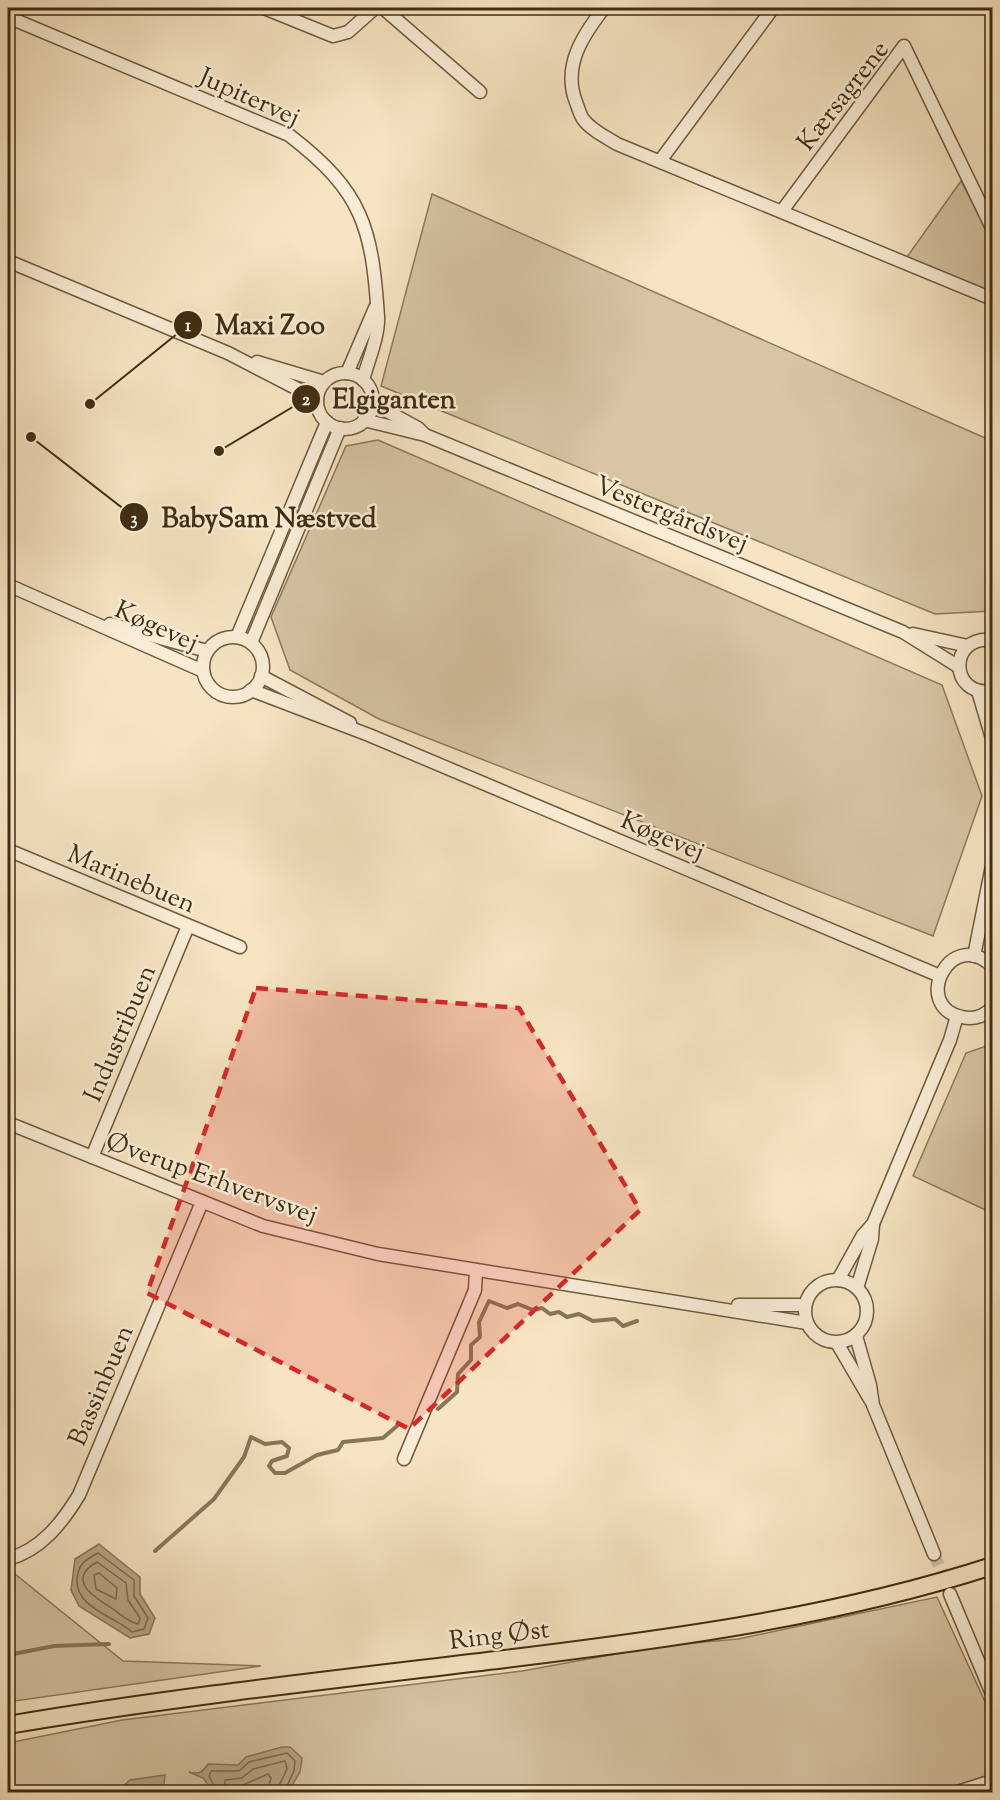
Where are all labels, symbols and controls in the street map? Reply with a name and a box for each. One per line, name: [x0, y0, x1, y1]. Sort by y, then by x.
street label: Kærsagrene: [789, 34, 899, 160]
street label: Jupitervej: [191, 59, 305, 137]
callout: Maxi Zoo: [173, 302, 337, 347]
text: Maxi Zoo: [215, 308, 325, 347]
text: 1: [185, 314, 192, 340]
callout: Elgiganten: [291, 376, 468, 421]
text: Elgiganten: [332, 382, 456, 421]
text: 2: [302, 388, 311, 414]
street label: Vestergårdsvej: [589, 468, 753, 563]
callout: BabySam Næstved: [119, 495, 389, 540]
text: BabySam Næstved: [161, 501, 377, 540]
text: 3: [130, 507, 138, 533]
street label: Køgevej: [108, 592, 204, 662]
street label: Køgevej: [614, 803, 710, 872]
street label: Marinebuen: [61, 837, 201, 924]
street label: Industribuen: [76, 960, 167, 1108]
street label: Øverup Erhvervsvej: [100, 1124, 322, 1235]
street label: Bassinbuen: [60, 1320, 144, 1452]
street label: Ring Øst: [447, 1612, 552, 1661]

